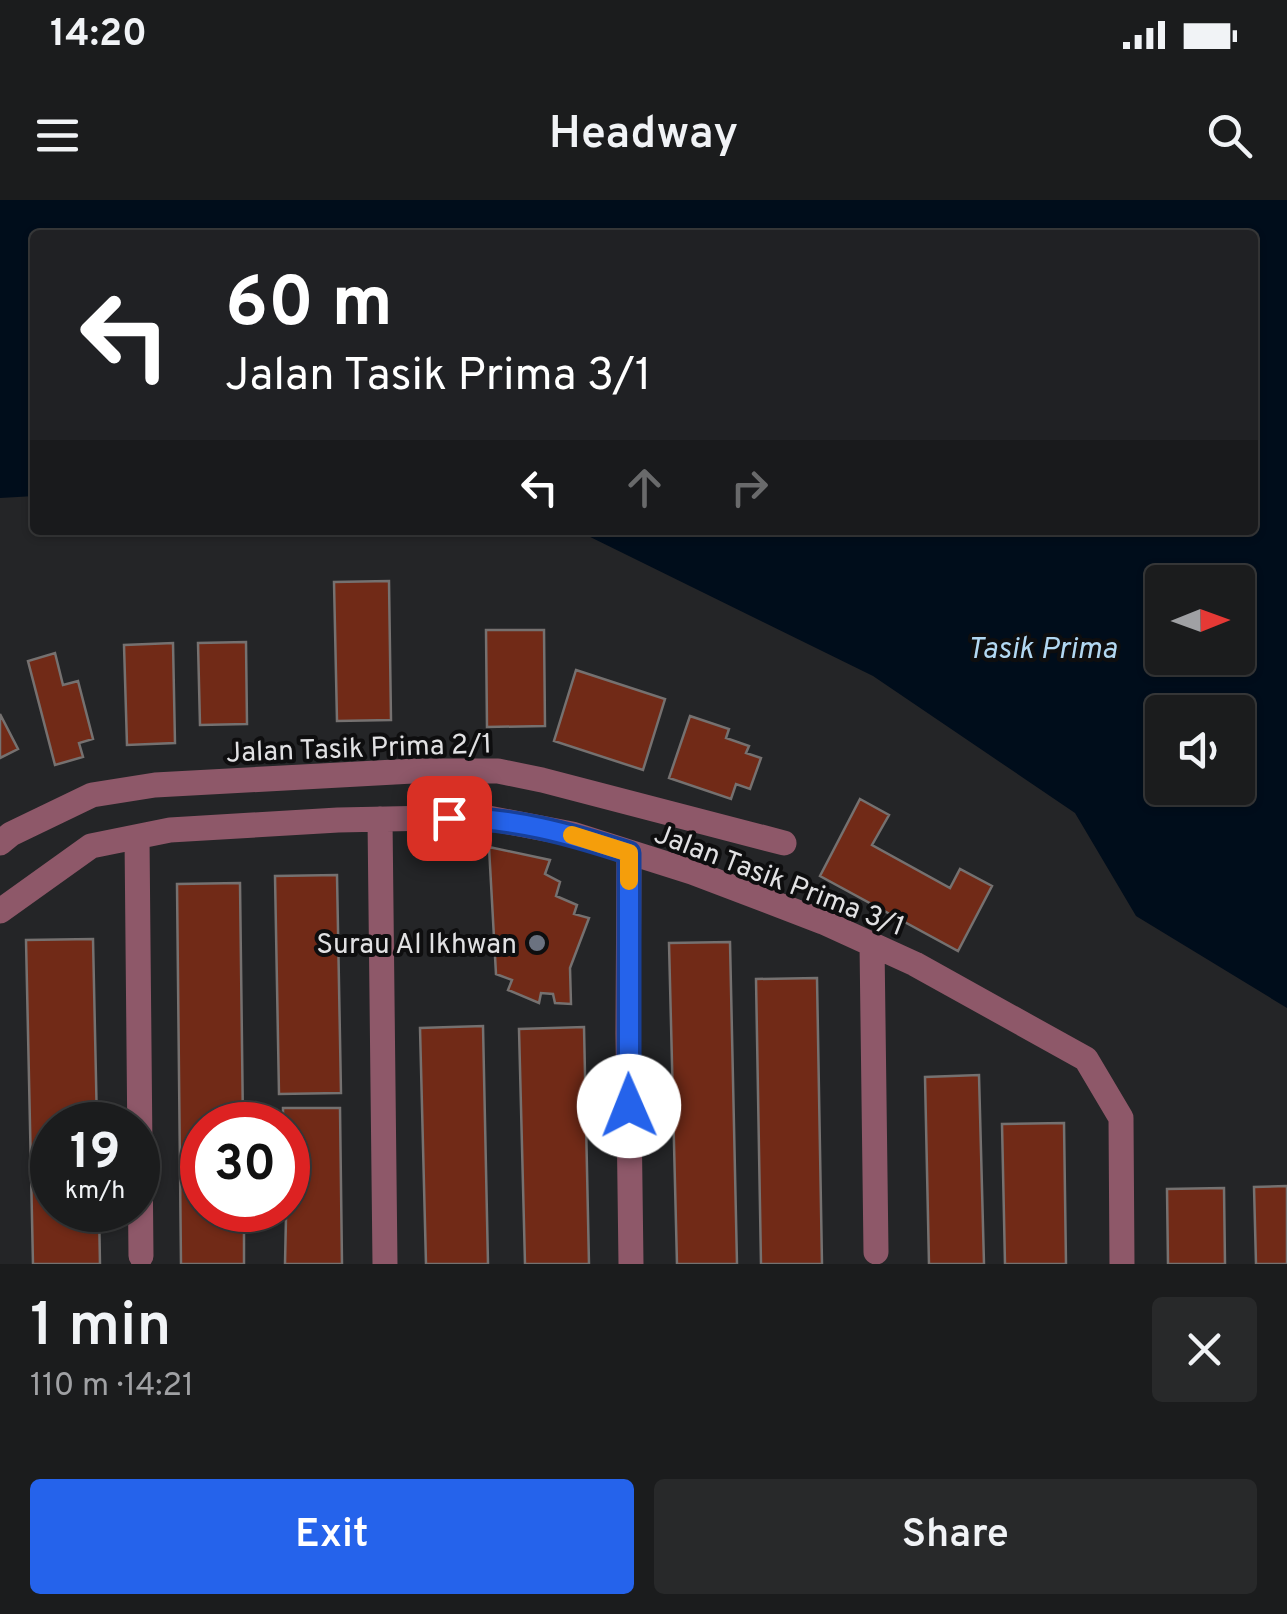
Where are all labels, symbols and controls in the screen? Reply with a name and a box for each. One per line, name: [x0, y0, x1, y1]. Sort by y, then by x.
text: 14:20: [50, 11, 147, 60]
text: Headway: [549, 107, 738, 164]
icon: menu: [30, 108, 85, 163]
icon: search: [1202, 108, 1257, 163]
text: 60 m: [225, 262, 393, 351]
icon: left: [60, 270, 190, 400]
text: Jalan Tasik Prima 3/1: [225, 349, 652, 406]
icon: left: [512, 460, 567, 515]
icon: ahead: [617, 460, 672, 515]
icon: right: [722, 460, 777, 515]
north arrow: [1145, 565, 1255, 675]
map controls: [1145, 565, 1255, 805]
water label: Tasik Prima: [967, 632, 1117, 669]
button: sound: [1145, 695, 1255, 805]
street label: Jalan Tasik Prima 2/1: [225, 727, 493, 773]
pin: [407, 776, 492, 861]
icon: arrive: [422, 791, 477, 846]
street label: Jalan Tasik Prima 3/1: [649, 817, 909, 946]
place label: Surau Al Ikhwan: [316, 928, 517, 964]
marker: Surau Al Ikhwan: [526, 932, 548, 954]
position arrow: [577, 1054, 681, 1158]
speed limit sign: 30: [180, 1102, 310, 1232]
text: 19: [70, 1123, 120, 1186]
text: km/h: [65, 1176, 125, 1208]
text: 1 min: [30, 1291, 171, 1367]
button: close: [1152, 1297, 1257, 1402]
text: 110 m · 14:21: [30, 1367, 194, 1407]
button: Exit: [30, 1479, 634, 1594]
button: Share: [654, 1479, 1257, 1594]

